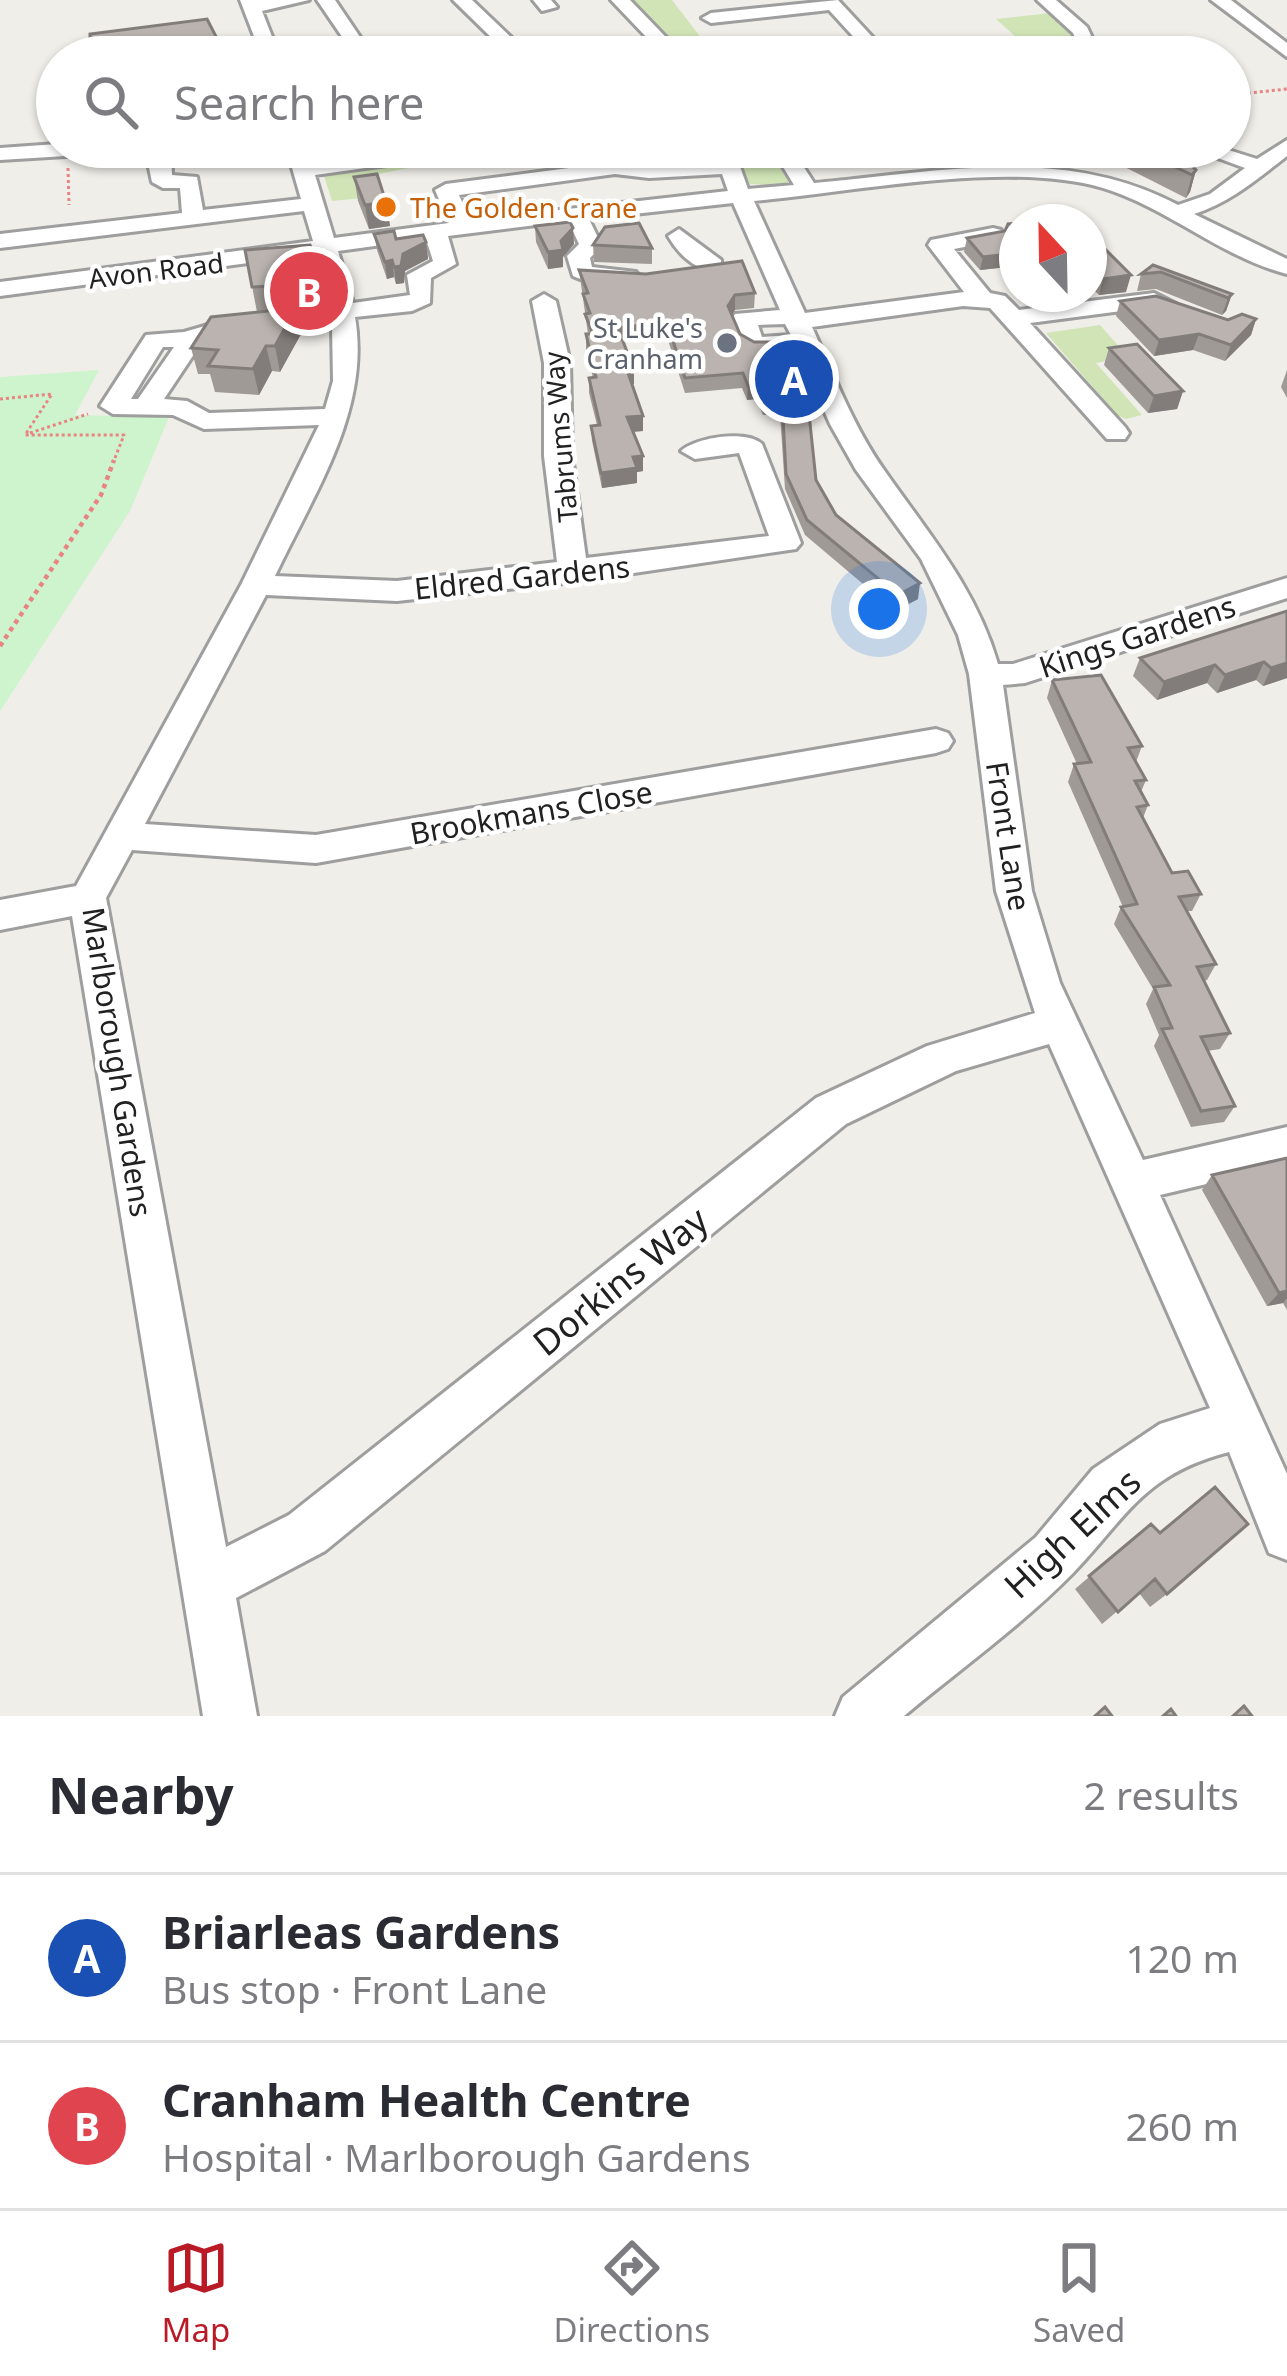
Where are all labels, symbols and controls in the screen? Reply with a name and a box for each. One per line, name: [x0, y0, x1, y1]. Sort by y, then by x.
search box: [36, 36, 1251, 168]
icon: search: [78, 69, 144, 135]
text: Search here: [174, 72, 424, 133]
place label: The Golden Crane: [410, 189, 637, 226]
marker: The Golden Crane: [373, 194, 399, 220]
north arrow: [999, 204, 1107, 312]
street label: Avon Road: [86, 243, 226, 297]
pin: B: [270, 246, 348, 336]
place label: St Luke's Cranham: [586, 309, 703, 377]
marker: St Luke's Cranham: [714, 330, 740, 356]
pin: A: [755, 334, 833, 424]
street label: Tabrums Way: [534, 350, 586, 524]
street label: Eldred Gardens: [412, 545, 632, 609]
your location: [849, 579, 909, 639]
street label: Kings Gardens: [1034, 585, 1240, 687]
street label: Front Lane: [977, 758, 1041, 914]
street label: Brookmans Close: [407, 771, 655, 853]
street label: Marlborough Gardens: [73, 904, 163, 1220]
street label: Dorkins Way: [522, 1195, 718, 1367]
street label: High Elms: [993, 1457, 1151, 1609]
text: Nearby: [48, 1759, 234, 1829]
text: 2 results: [1084, 1768, 1239, 1821]
text: Briarleas Gardens: [162, 1901, 560, 1962]
text: A: [74, 1931, 101, 1984]
text: 120 m: [1125, 1931, 1239, 1984]
text: Bus stop · Front Lane: [162, 1962, 547, 2015]
text: Cranham Health Centre: [162, 2069, 691, 2130]
text: B: [74, 2099, 100, 2152]
text: 260 m: [1125, 2099, 1239, 2152]
text: Hospital · Marlborough Gardens: [162, 2130, 751, 2183]
tab: Map: [162, 2235, 230, 2352]
tab: Directions: [553, 2235, 710, 2352]
tab: Saved: [1033, 2235, 1125, 2352]

